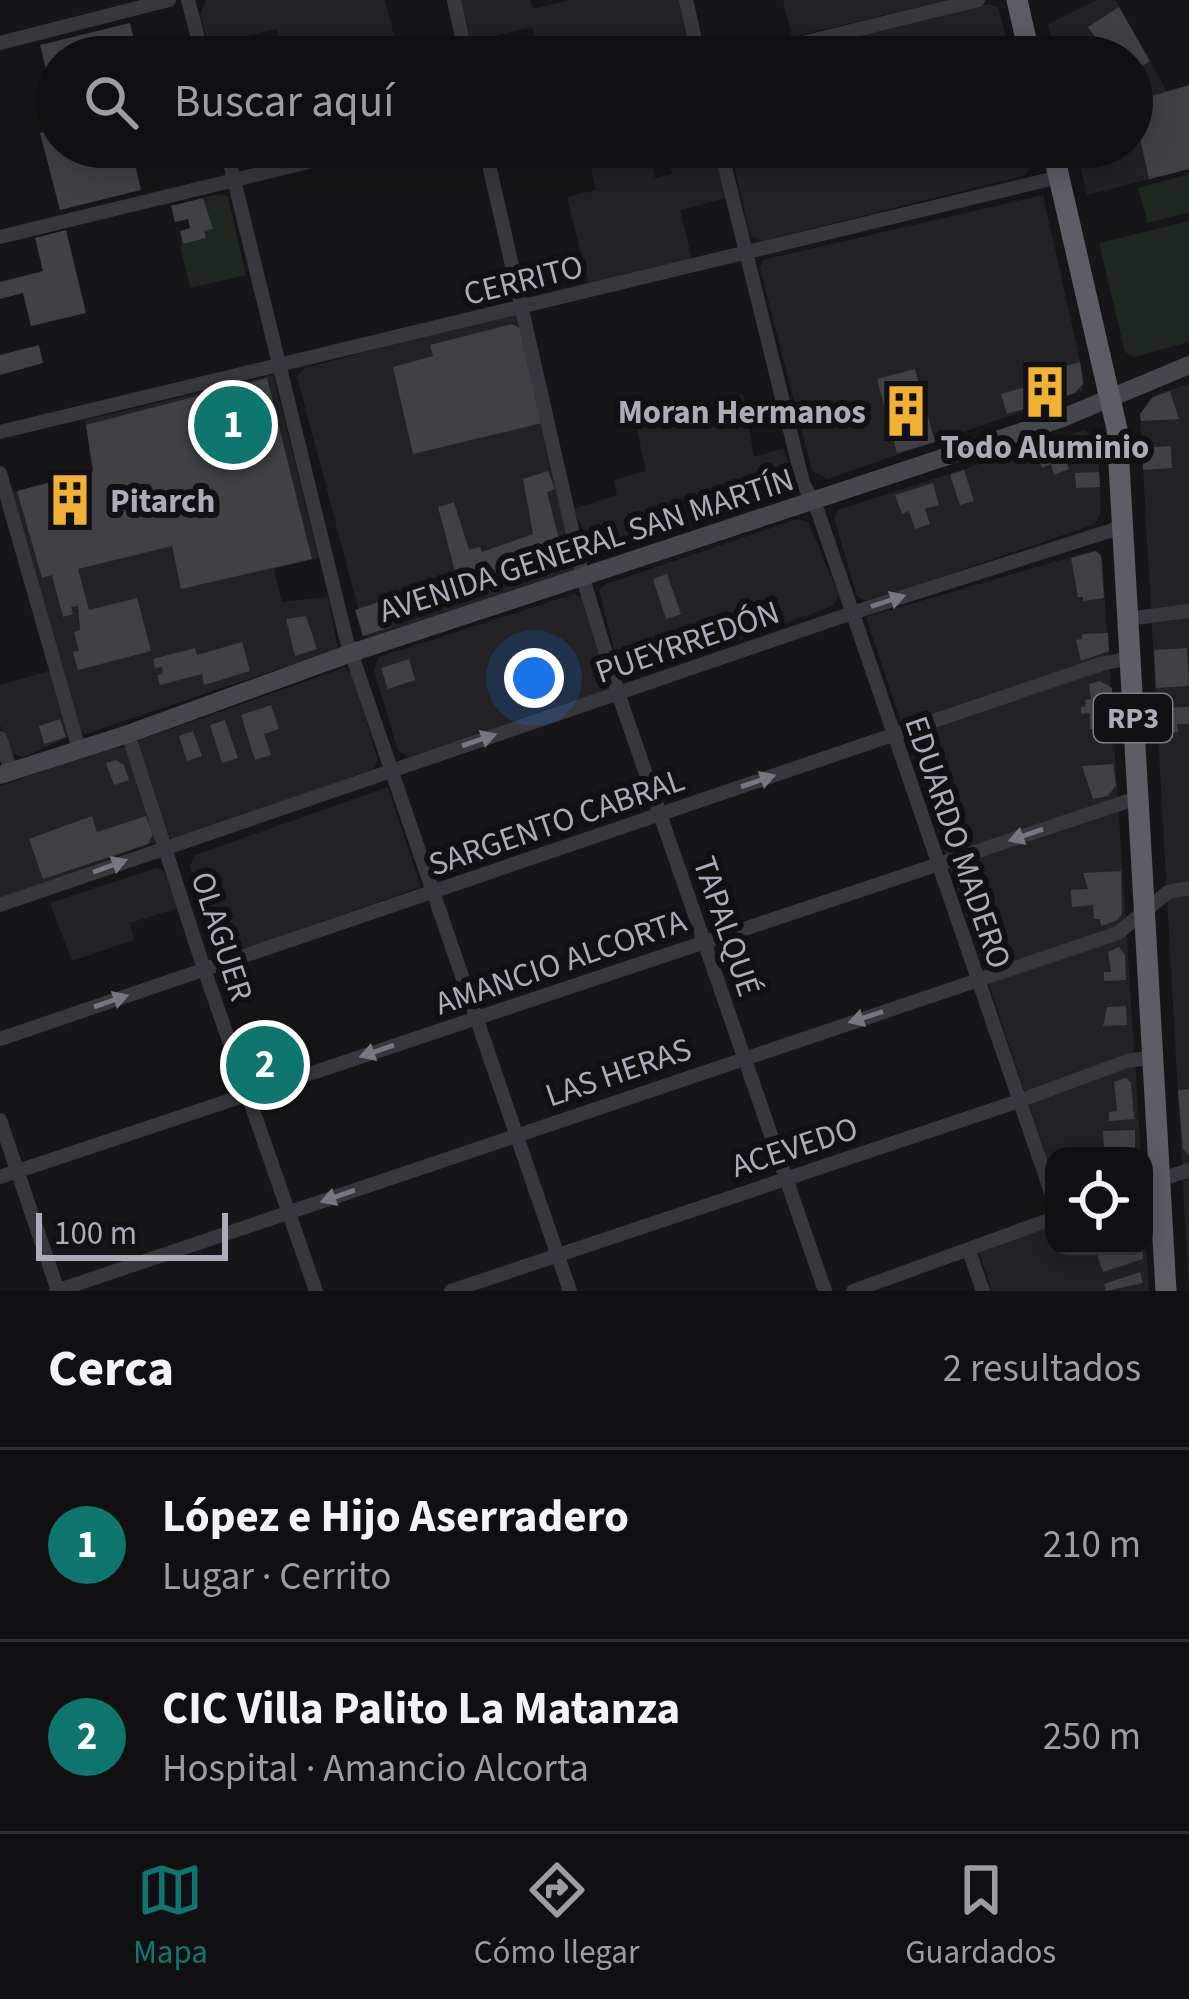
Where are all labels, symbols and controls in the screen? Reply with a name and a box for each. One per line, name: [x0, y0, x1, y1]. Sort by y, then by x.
search box: [36, 36, 1153, 168]
icon: search: [78, 69, 144, 135]
text: Buscar aquí: [174, 70, 394, 134]
street label: CERRITO: [459, 243, 588, 318]
building icon: Todo Aluminio: [1016, 363, 1074, 421]
pin: 1: [194, 380, 272, 470]
building icon: Moran Hermanos: [877, 382, 935, 440]
place label: Moran Hermanos: [618, 389, 866, 436]
place label: Todo Aluminio: [941, 424, 1149, 471]
street label: AVENIDA GENERAL SAN MARTÍN: [373, 456, 800, 635]
building icon: Pitarch: [41, 471, 99, 529]
place label: Pitarch: [110, 478, 215, 525]
street label: PUEYRREDÓN: [589, 589, 786, 696]
one-way arrow: [870, 591, 907, 609]
your location: [504, 648, 564, 708]
road number: RP3: [1094, 694, 1172, 742]
street label: EDUARDO MADERO: [892, 710, 1023, 975]
one-way arrow: [462, 730, 498, 748]
street label: SARGENTO CABRAL: [422, 757, 691, 888]
one-way arrow: [740, 771, 776, 789]
one-way arrow: [1008, 827, 1044, 845]
street label: TAPALQUÉ: [681, 850, 772, 1003]
one-way arrow: [92, 856, 128, 874]
street label: OLAGUER: [179, 866, 265, 1007]
street label: AMANCIO ALCORTA: [429, 897, 692, 1027]
one-way arrow: [93, 991, 130, 1010]
one-way arrow: [847, 1009, 884, 1027]
pin: 2: [226, 1020, 304, 1110]
street label: LAS HERAS: [539, 1026, 698, 1119]
one-way arrow: [358, 1042, 395, 1061]
street label: ACEVEDO: [725, 1105, 864, 1190]
map controls: [1045, 1147, 1153, 1255]
button: locate: [1045, 1147, 1153, 1255]
one-way arrow: [320, 1188, 356, 1206]
scale bar: [36, 1207, 228, 1260]
text: 100 m: [54, 1210, 137, 1257]
text: Cerca: [48, 1333, 174, 1405]
text: 2 resultados: [943, 1341, 1141, 1397]
text: López e Hijo Aserradero: [162, 1485, 629, 1549]
text: 1: [77, 1517, 97, 1573]
text: 210 m: [1043, 1517, 1141, 1573]
text: Lugar · Cerrito: [162, 1549, 391, 1605]
text: CIC Villa Palito La Matanza: [162, 1677, 680, 1741]
text: 2: [77, 1709, 97, 1765]
text: 250 m: [1043, 1709, 1141, 1765]
text: Hospital · Amancio Alcorta: [162, 1741, 589, 1797]
tab: Mapa: [133, 1857, 208, 1976]
tab: Cómo llegar: [474, 1857, 639, 1976]
tab: Guardados: [905, 1857, 1056, 1976]

